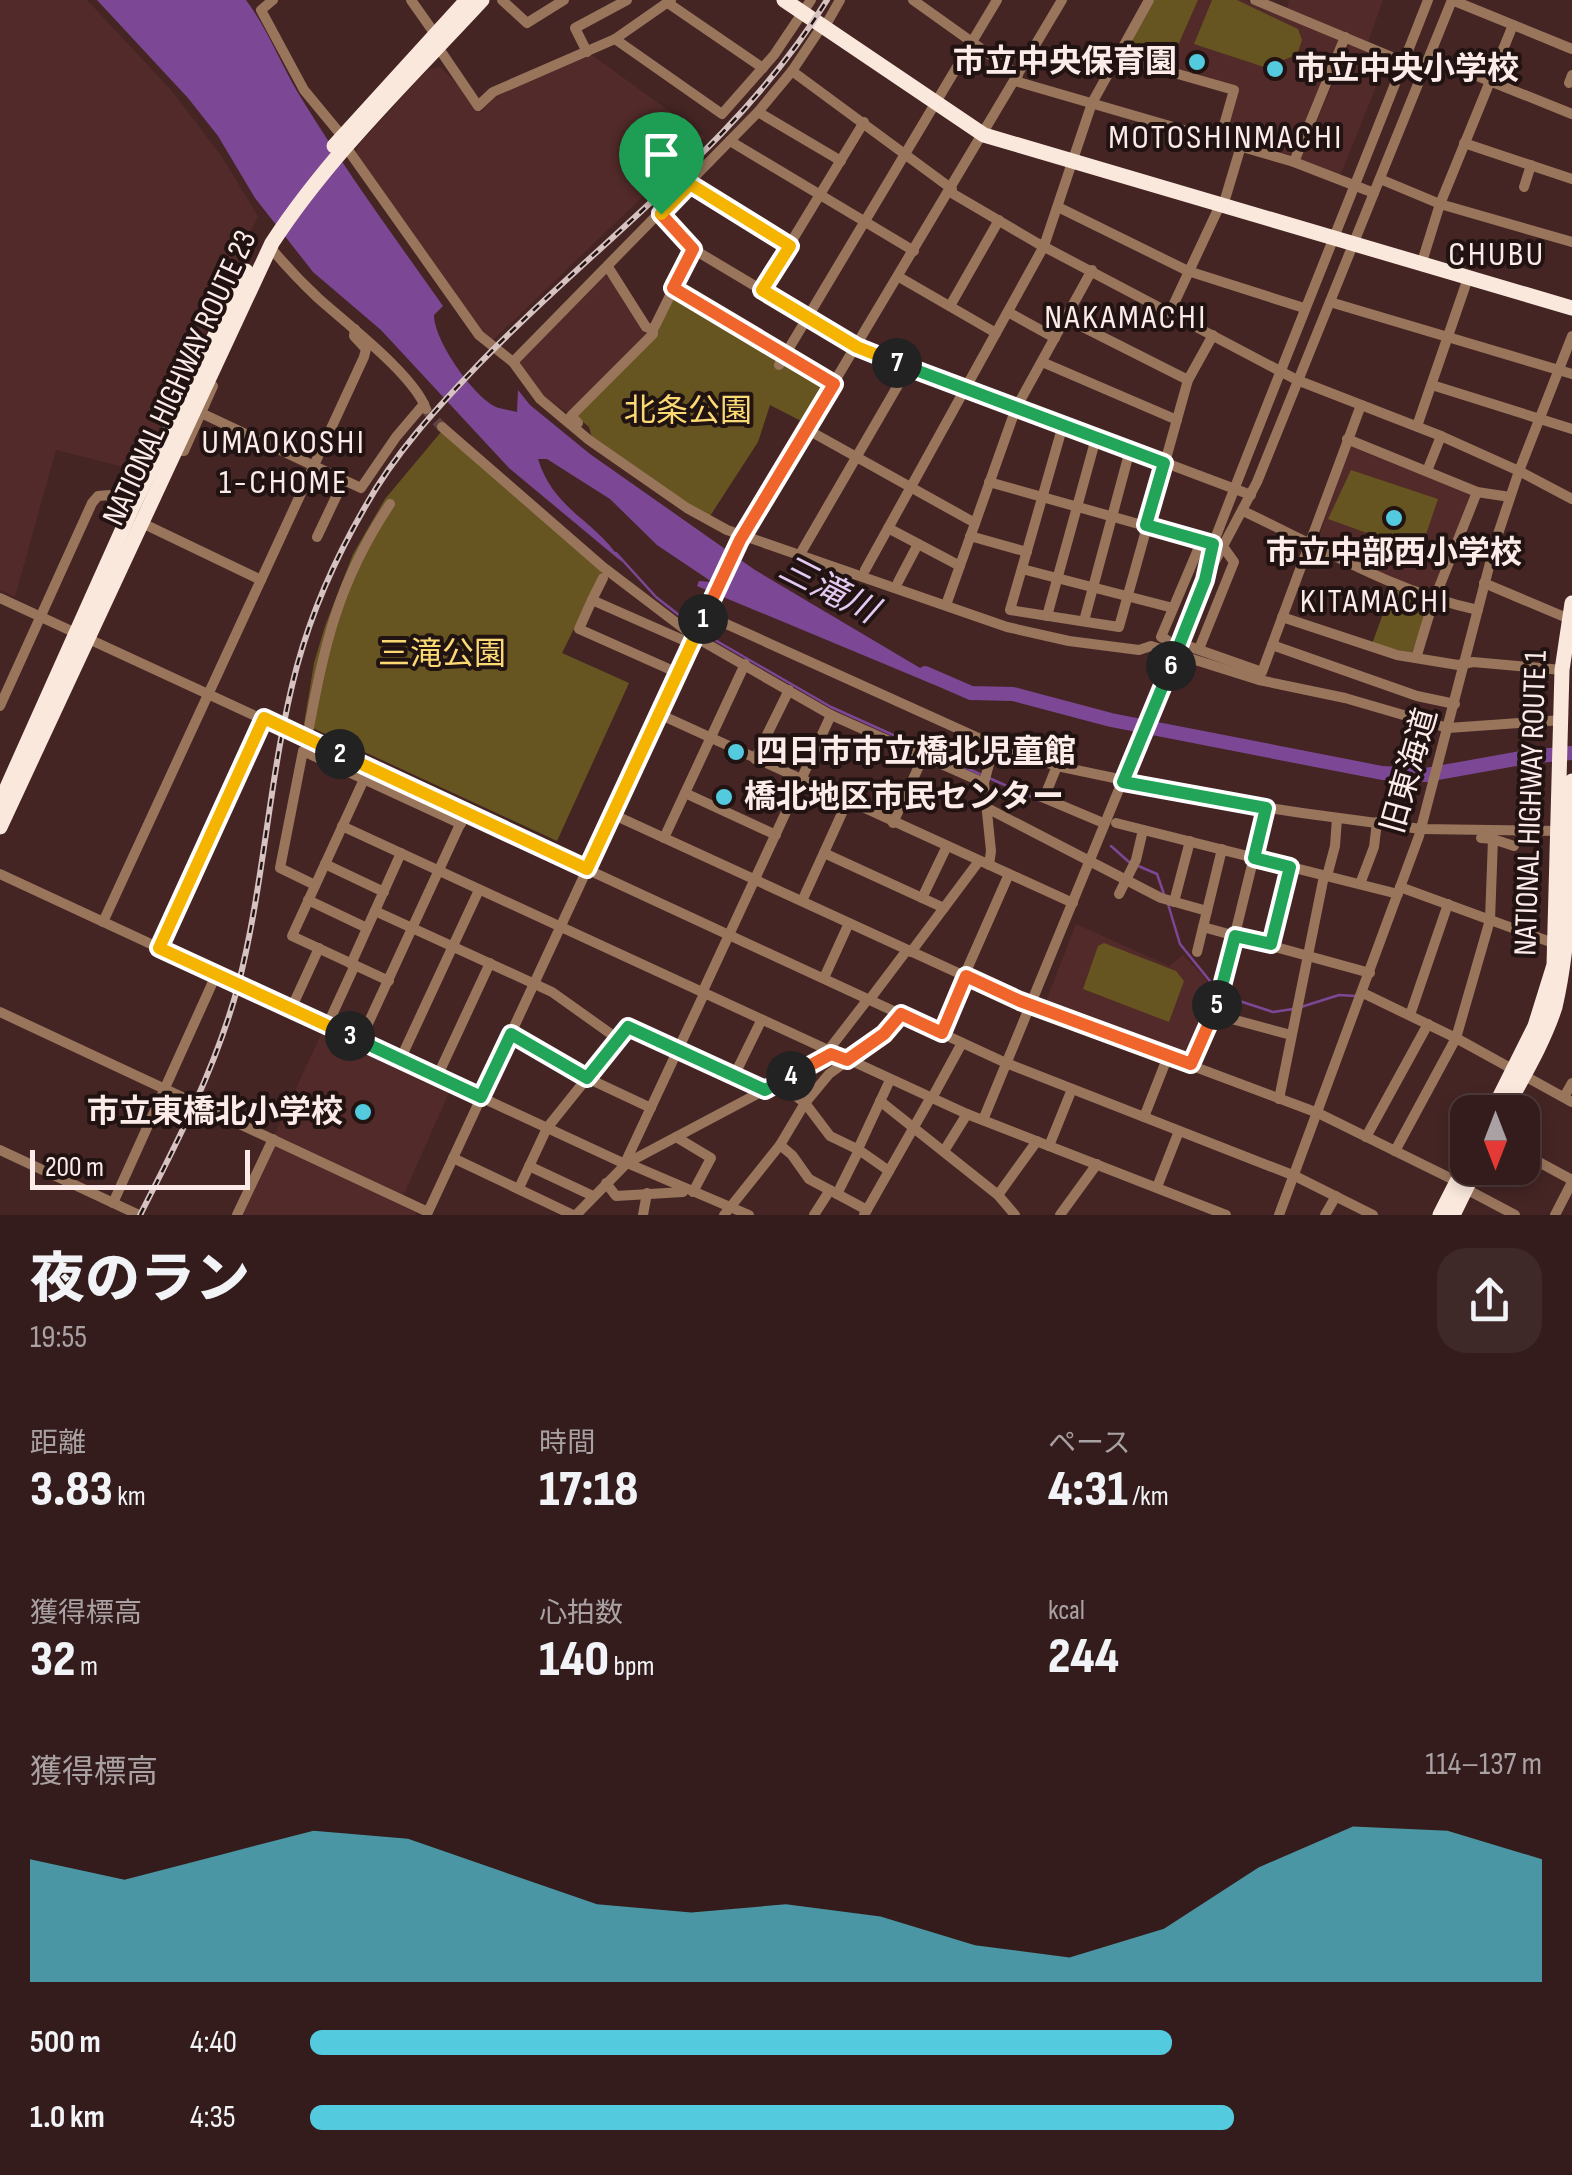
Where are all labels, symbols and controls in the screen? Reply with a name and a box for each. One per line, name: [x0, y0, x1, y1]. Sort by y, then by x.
place label: 市立中央保育園: [953, 43, 1177, 82]
place label: 市立中央小学校: [1295, 50, 1519, 89]
marker: 市立中央保育園: [1186, 51, 1208, 73]
marker: 市立中央小学校: [1264, 58, 1286, 80]
pin: [619, 112, 704, 215]
district label: MOTOSHINMACHI: [1108, 116, 1344, 159]
icon: arrive: [634, 127, 689, 182]
street label: NATIONAL HIGHWAY ROUTE 23: [95, 224, 265, 532]
district label: CHUBU: [1448, 233, 1546, 276]
district label: NAKAMACHI: [1044, 296, 1208, 339]
pin: 7: [872, 338, 922, 388]
text: 7: [891, 346, 903, 379]
park label: 北条公園: [624, 392, 752, 431]
district label: UMAOKOSHI 1-CHOME: [202, 421, 366, 504]
marker: 市立中部西小学校: [1383, 507, 1405, 529]
place label: 市立中部西小学校: [1266, 534, 1522, 573]
water label: 三滝川: [771, 547, 888, 635]
district label: KITAMACHI: [1300, 580, 1450, 623]
pin: 1: [678, 594, 728, 644]
text: 1: [698, 602, 708, 635]
park label: 三滝公園: [378, 635, 506, 674]
pin: 6: [1146, 641, 1196, 691]
text: 6: [1164, 649, 1178, 682]
street label: NATIONAL HIGHWAY ROUTE 1: [1506, 650, 1556, 956]
street label: 旧東海道: [1374, 704, 1446, 838]
pin: 2: [315, 729, 365, 779]
place label: 四日市市立橋北児童館: [756, 733, 1076, 772]
text: 2: [334, 737, 346, 770]
marker: 四日市市立橋北児童館: [725, 741, 747, 763]
place label: 橋北地区市民センター: [744, 778, 1064, 817]
marker: 橋北地区市民センター: [713, 786, 735, 808]
pin: 5: [1192, 980, 1242, 1030]
text: 5: [1211, 988, 1223, 1021]
pin: 3: [325, 1011, 375, 1061]
text: 3: [344, 1019, 356, 1052]
pin: 4: [766, 1051, 816, 1101]
text: 4: [784, 1059, 798, 1092]
place label: 市立東橋北小学校: [87, 1093, 343, 1132]
north arrow: [1450, 1095, 1540, 1185]
map controls: [1450, 1095, 1540, 1185]
marker: 市立東橋北小学校: [352, 1101, 374, 1123]
scale bar: [30, 1145, 250, 1190]
text: 200 m: [45, 1151, 104, 1184]
text: 夜のラン: [30, 1247, 250, 1314]
button: share: [1437, 1248, 1542, 1353]
text: 19:55: [30, 1318, 87, 1357]
text: 距離: [30, 1427, 86, 1460]
text: 時間: [539, 1427, 595, 1460]
text: ペース: [1048, 1427, 1131, 1460]
text: 3.83: [30, 1460, 113, 1520]
text: 17:18: [539, 1460, 638, 1520]
text: 4:31: [1048, 1460, 1128, 1520]
text: km: [113, 1480, 146, 1513]
text: /km: [1128, 1480, 1169, 1513]
text: kcal: [1048, 1594, 1085, 1627]
text: 獲得標高: [30, 1597, 142, 1630]
text: 心拍数: [539, 1597, 623, 1630]
text: 244: [1048, 1627, 1119, 1687]
text: 32: [30, 1630, 76, 1690]
text: 140: [539, 1630, 609, 1690]
text: m: [76, 1650, 98, 1683]
text: bpm: [609, 1650, 655, 1683]
text: 114–137 m: [1425, 1745, 1542, 1784]
text: 獲得標高: [30, 1753, 158, 1792]
text: 500 m: [30, 2023, 101, 2062]
text: 4:40: [190, 2023, 237, 2062]
text: 1.0 km: [30, 2098, 105, 2137]
text: 4:35: [190, 2098, 236, 2137]

